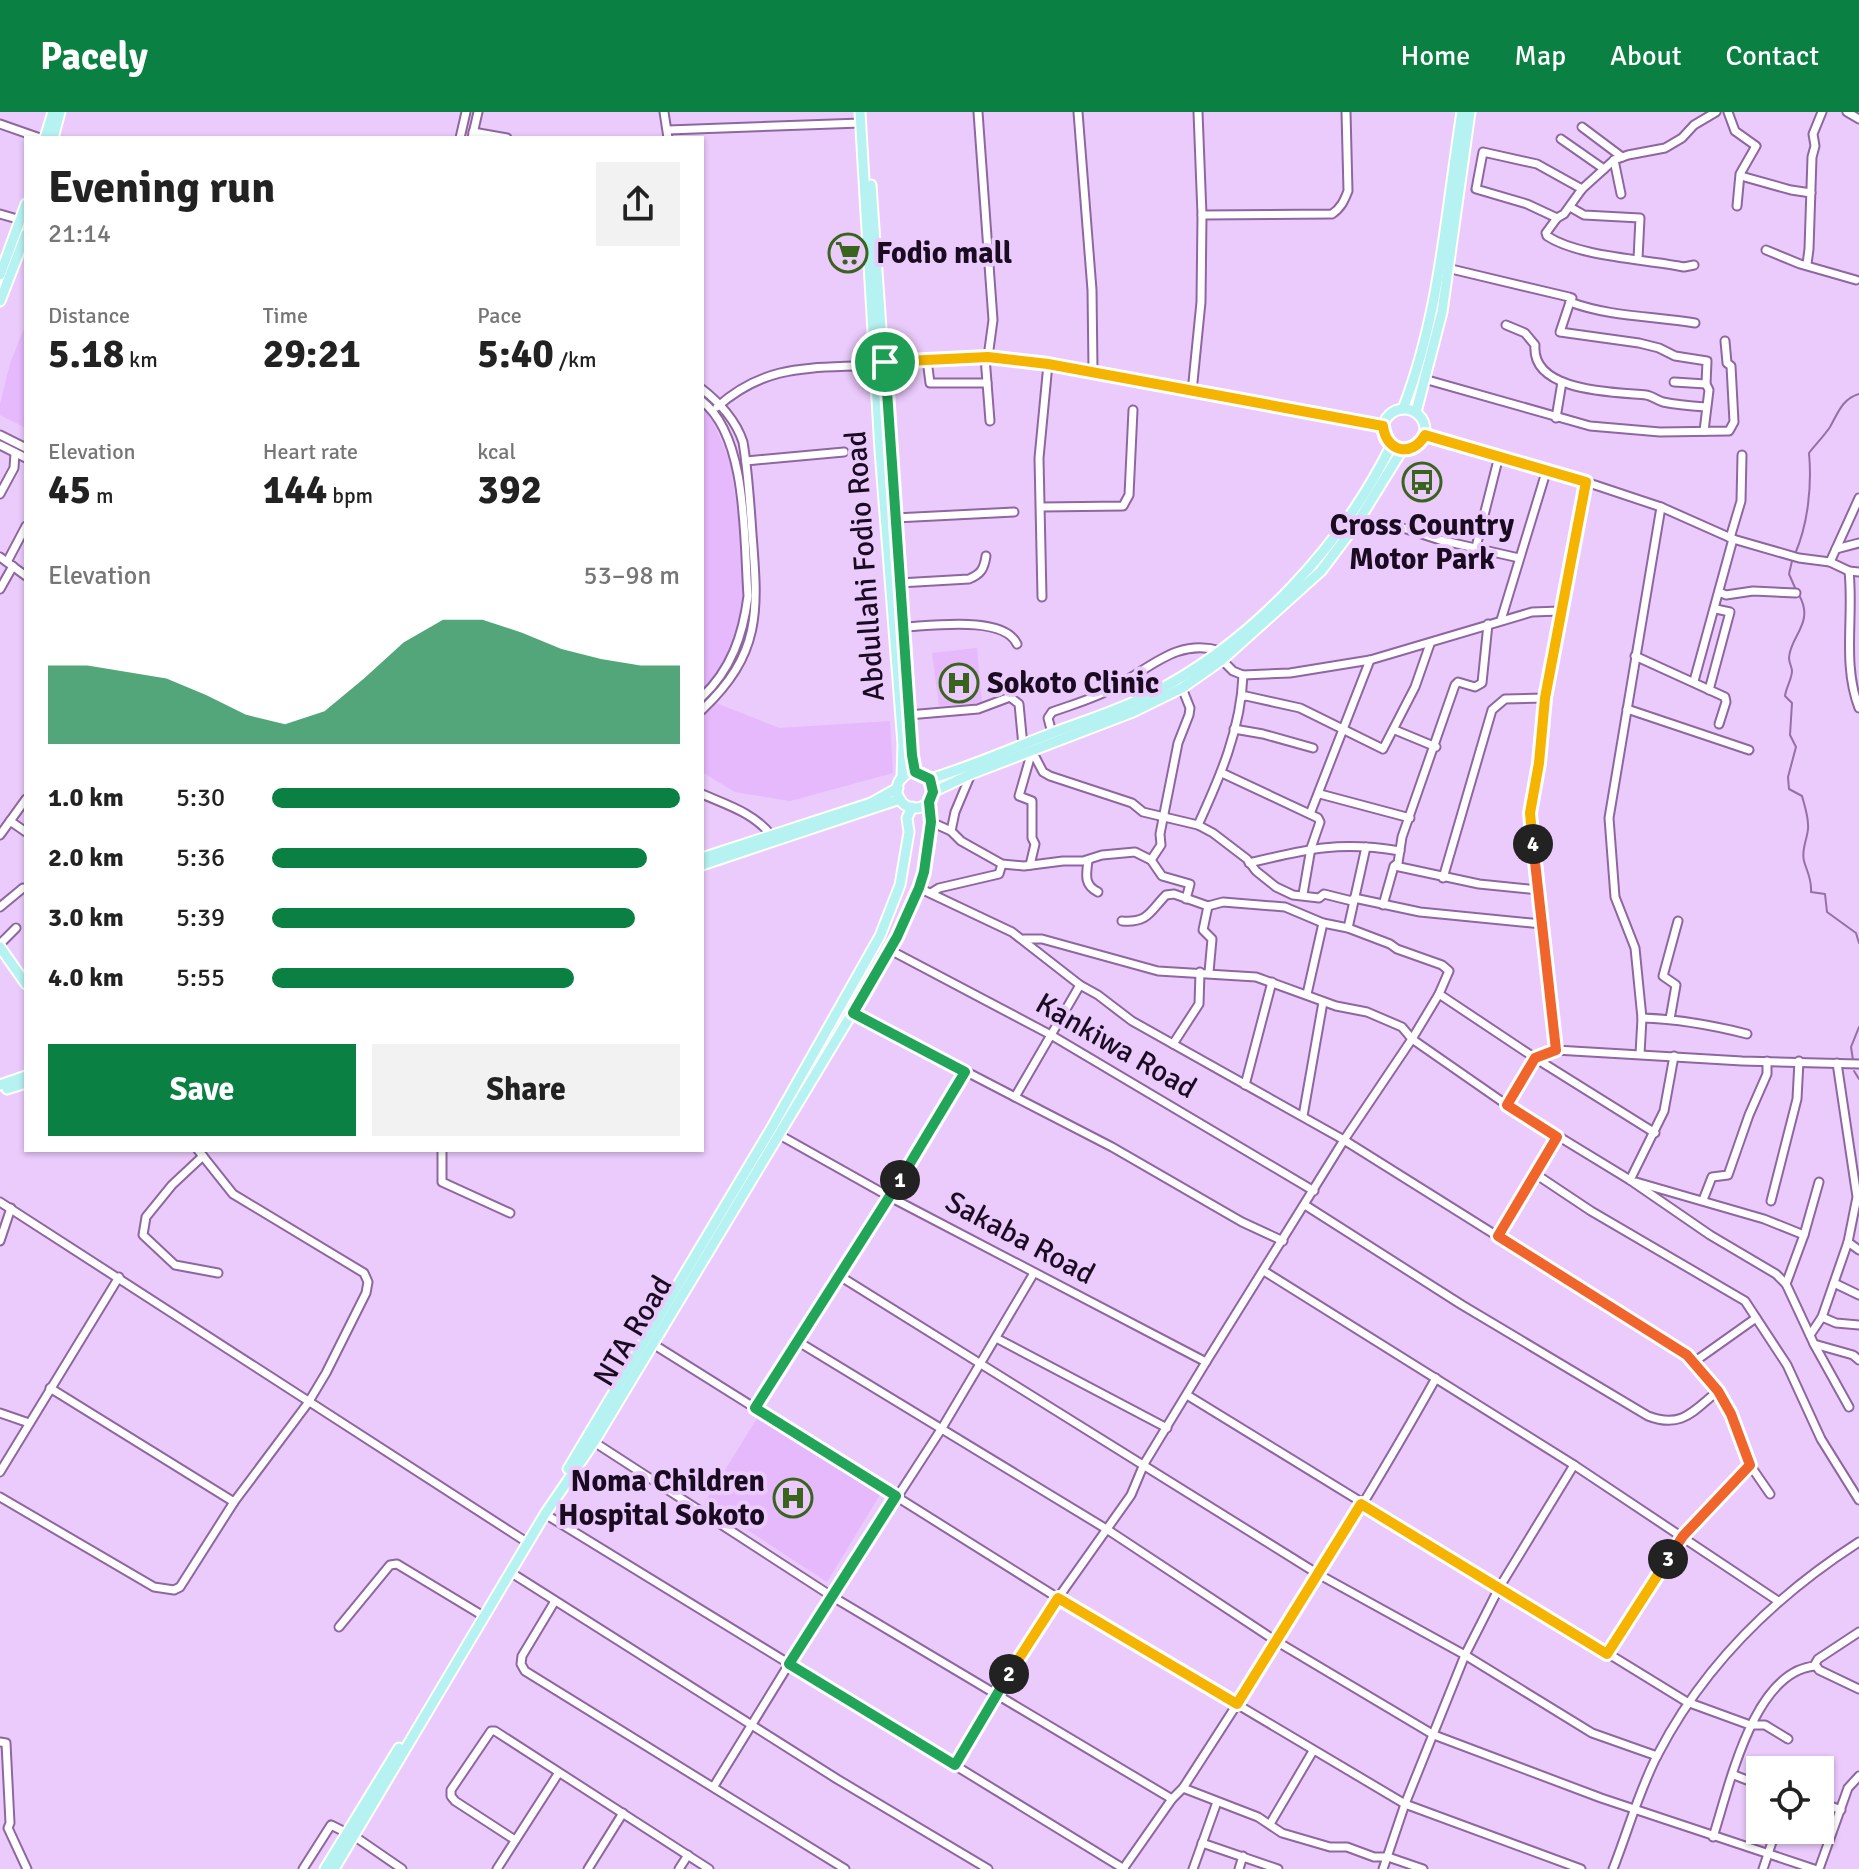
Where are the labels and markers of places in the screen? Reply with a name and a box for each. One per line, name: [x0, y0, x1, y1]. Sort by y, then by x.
supermarket icon: Fodio mall: [827, 232, 869, 274]
place label: Fodio mall: [876, 235, 1012, 272]
pin: [851, 328, 919, 396]
bus stop icon: Cross Country Motor Park: [1401, 461, 1443, 503]
place label: Cross Country Motor Park: [1330, 507, 1514, 578]
hospital icon: Sokoto Clinic: [938, 662, 980, 704]
place label: Sokoto Clinic: [987, 665, 1159, 702]
pin: 4: [1513, 824, 1553, 864]
pin: 1: [880, 1160, 920, 1200]
place label: Noma Children Hospital Sokoto: [558, 1463, 765, 1534]
hospital icon: Noma Children Hospital Sokoto: [772, 1477, 814, 1519]
pin: 3: [1648, 1539, 1688, 1579]
pin: 2: [989, 1654, 1029, 1694]

